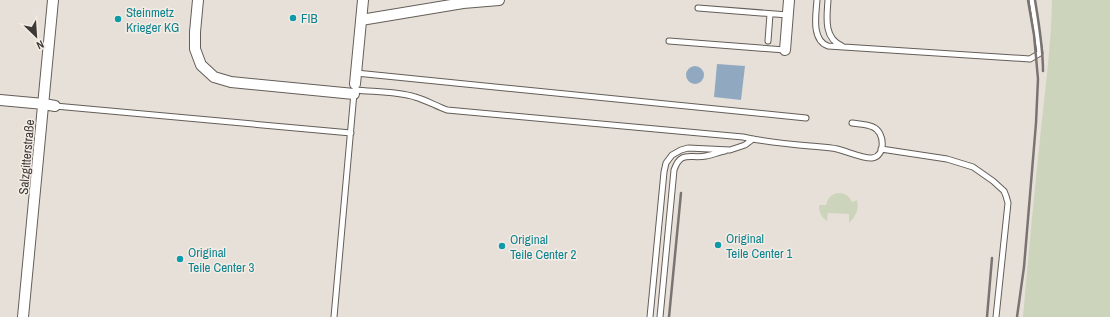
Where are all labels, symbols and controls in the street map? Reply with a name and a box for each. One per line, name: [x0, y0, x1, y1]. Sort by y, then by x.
place label: Steinmetz Krieger KG: [126, 4, 179, 36]
place label: FIB: [301, 10, 318, 27]
marker: FIB: [288, 13, 298, 23]
marker: Steinmetz Krieger KG: [113, 14, 123, 24]
north arrow: [16, 16, 56, 56]
text: N: [34, 37, 46, 53]
street label: Salzgitterstraße: [15, 119, 38, 195]
place label: Original Teile Center 1: [726, 230, 792, 262]
place label: Original Teile Center 2: [510, 231, 576, 263]
marker: Original Teile Center 1: [713, 240, 723, 250]
marker: Original Teile Center 2: [497, 241, 507, 251]
place label: Original Teile Center 3: [188, 244, 254, 276]
marker: Original Teile Center 3: [175, 254, 185, 264]

